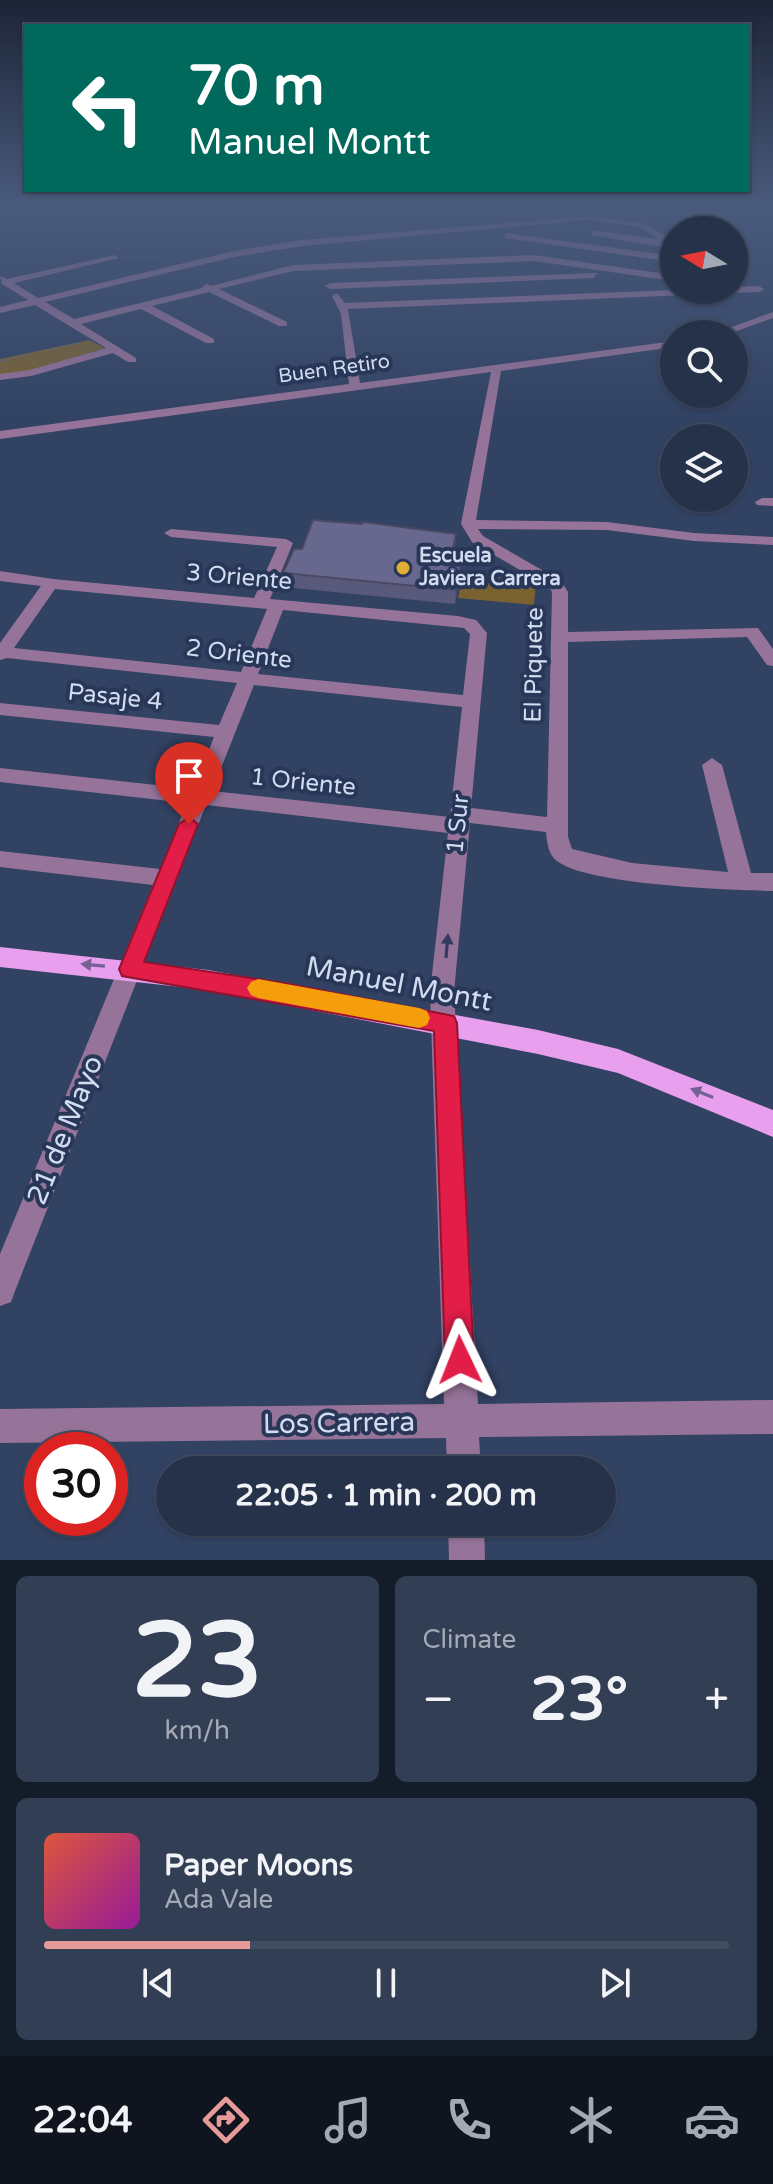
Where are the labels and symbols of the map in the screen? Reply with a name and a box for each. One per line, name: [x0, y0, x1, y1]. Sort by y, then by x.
north arrow: [660, 216, 748, 304]
street label: Buen Retiro: [277, 349, 391, 389]
place label: Escuela Javiera Carrera: [418, 544, 561, 591]
street label: 3 Oriente: [185, 558, 293, 596]
marker: Escuela Javiera Carrera: [394, 559, 412, 577]
street label: El Piquete: [518, 607, 550, 723]
street label: 2 Oriente: [185, 633, 293, 675]
street label: Pasaje 4: [66, 678, 164, 716]
pin: [155, 742, 223, 824]
street label: 1 Oriente: [249, 762, 357, 802]
street label: 1 Sur: [440, 792, 476, 855]
one-way arrow: [440, 933, 453, 958]
street label: Manuel Montt: [303, 949, 495, 1019]
one-way arrow: [80, 958, 105, 971]
street label: 21 de Mayo: [20, 1051, 110, 1209]
one-way arrow: [690, 1086, 714, 1099]
position arrow: [418, 1318, 502, 1402]
street label: Los Carrera: [263, 1405, 415, 1441]
speed limit sign: 30: [24, 1432, 128, 1536]

